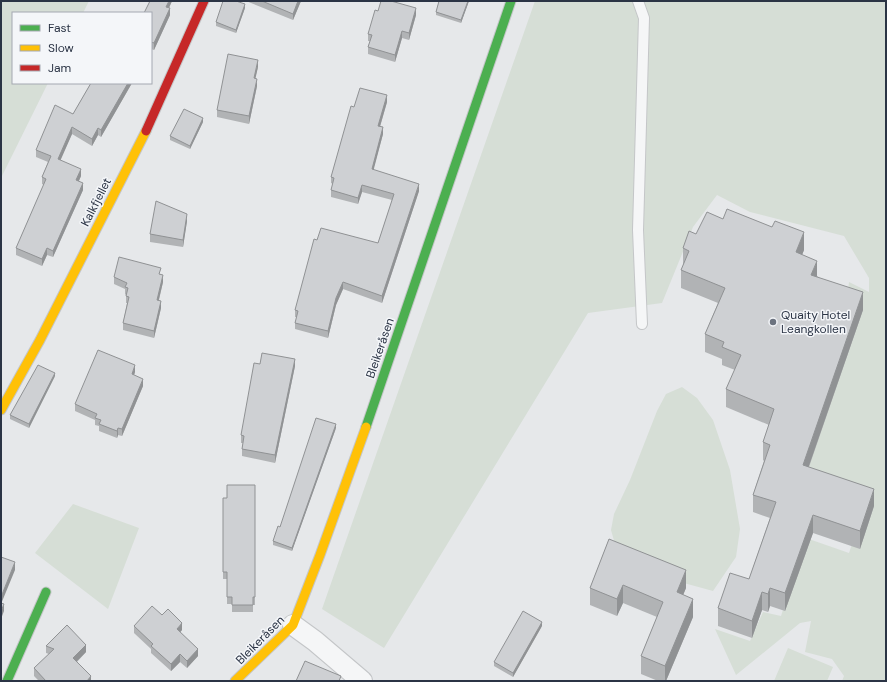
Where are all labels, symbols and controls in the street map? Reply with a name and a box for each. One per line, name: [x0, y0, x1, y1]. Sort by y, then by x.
legend: [12, 12, 152, 84]
text: Fast: [48, 20, 71, 36]
text: Slow: [48, 40, 74, 56]
text: Jam: [48, 60, 71, 76]
street label: Kalkfjellet: [77, 175, 115, 229]
place label: Quaity Hotel Leangkollen: [781, 307, 850, 337]
street label: Bleikeråsen: [362, 316, 398, 380]
marker: Quaity Hotel Leangkollen: [768, 317, 778, 327]
street label: Bleikeråsen: [232, 612, 288, 668]

